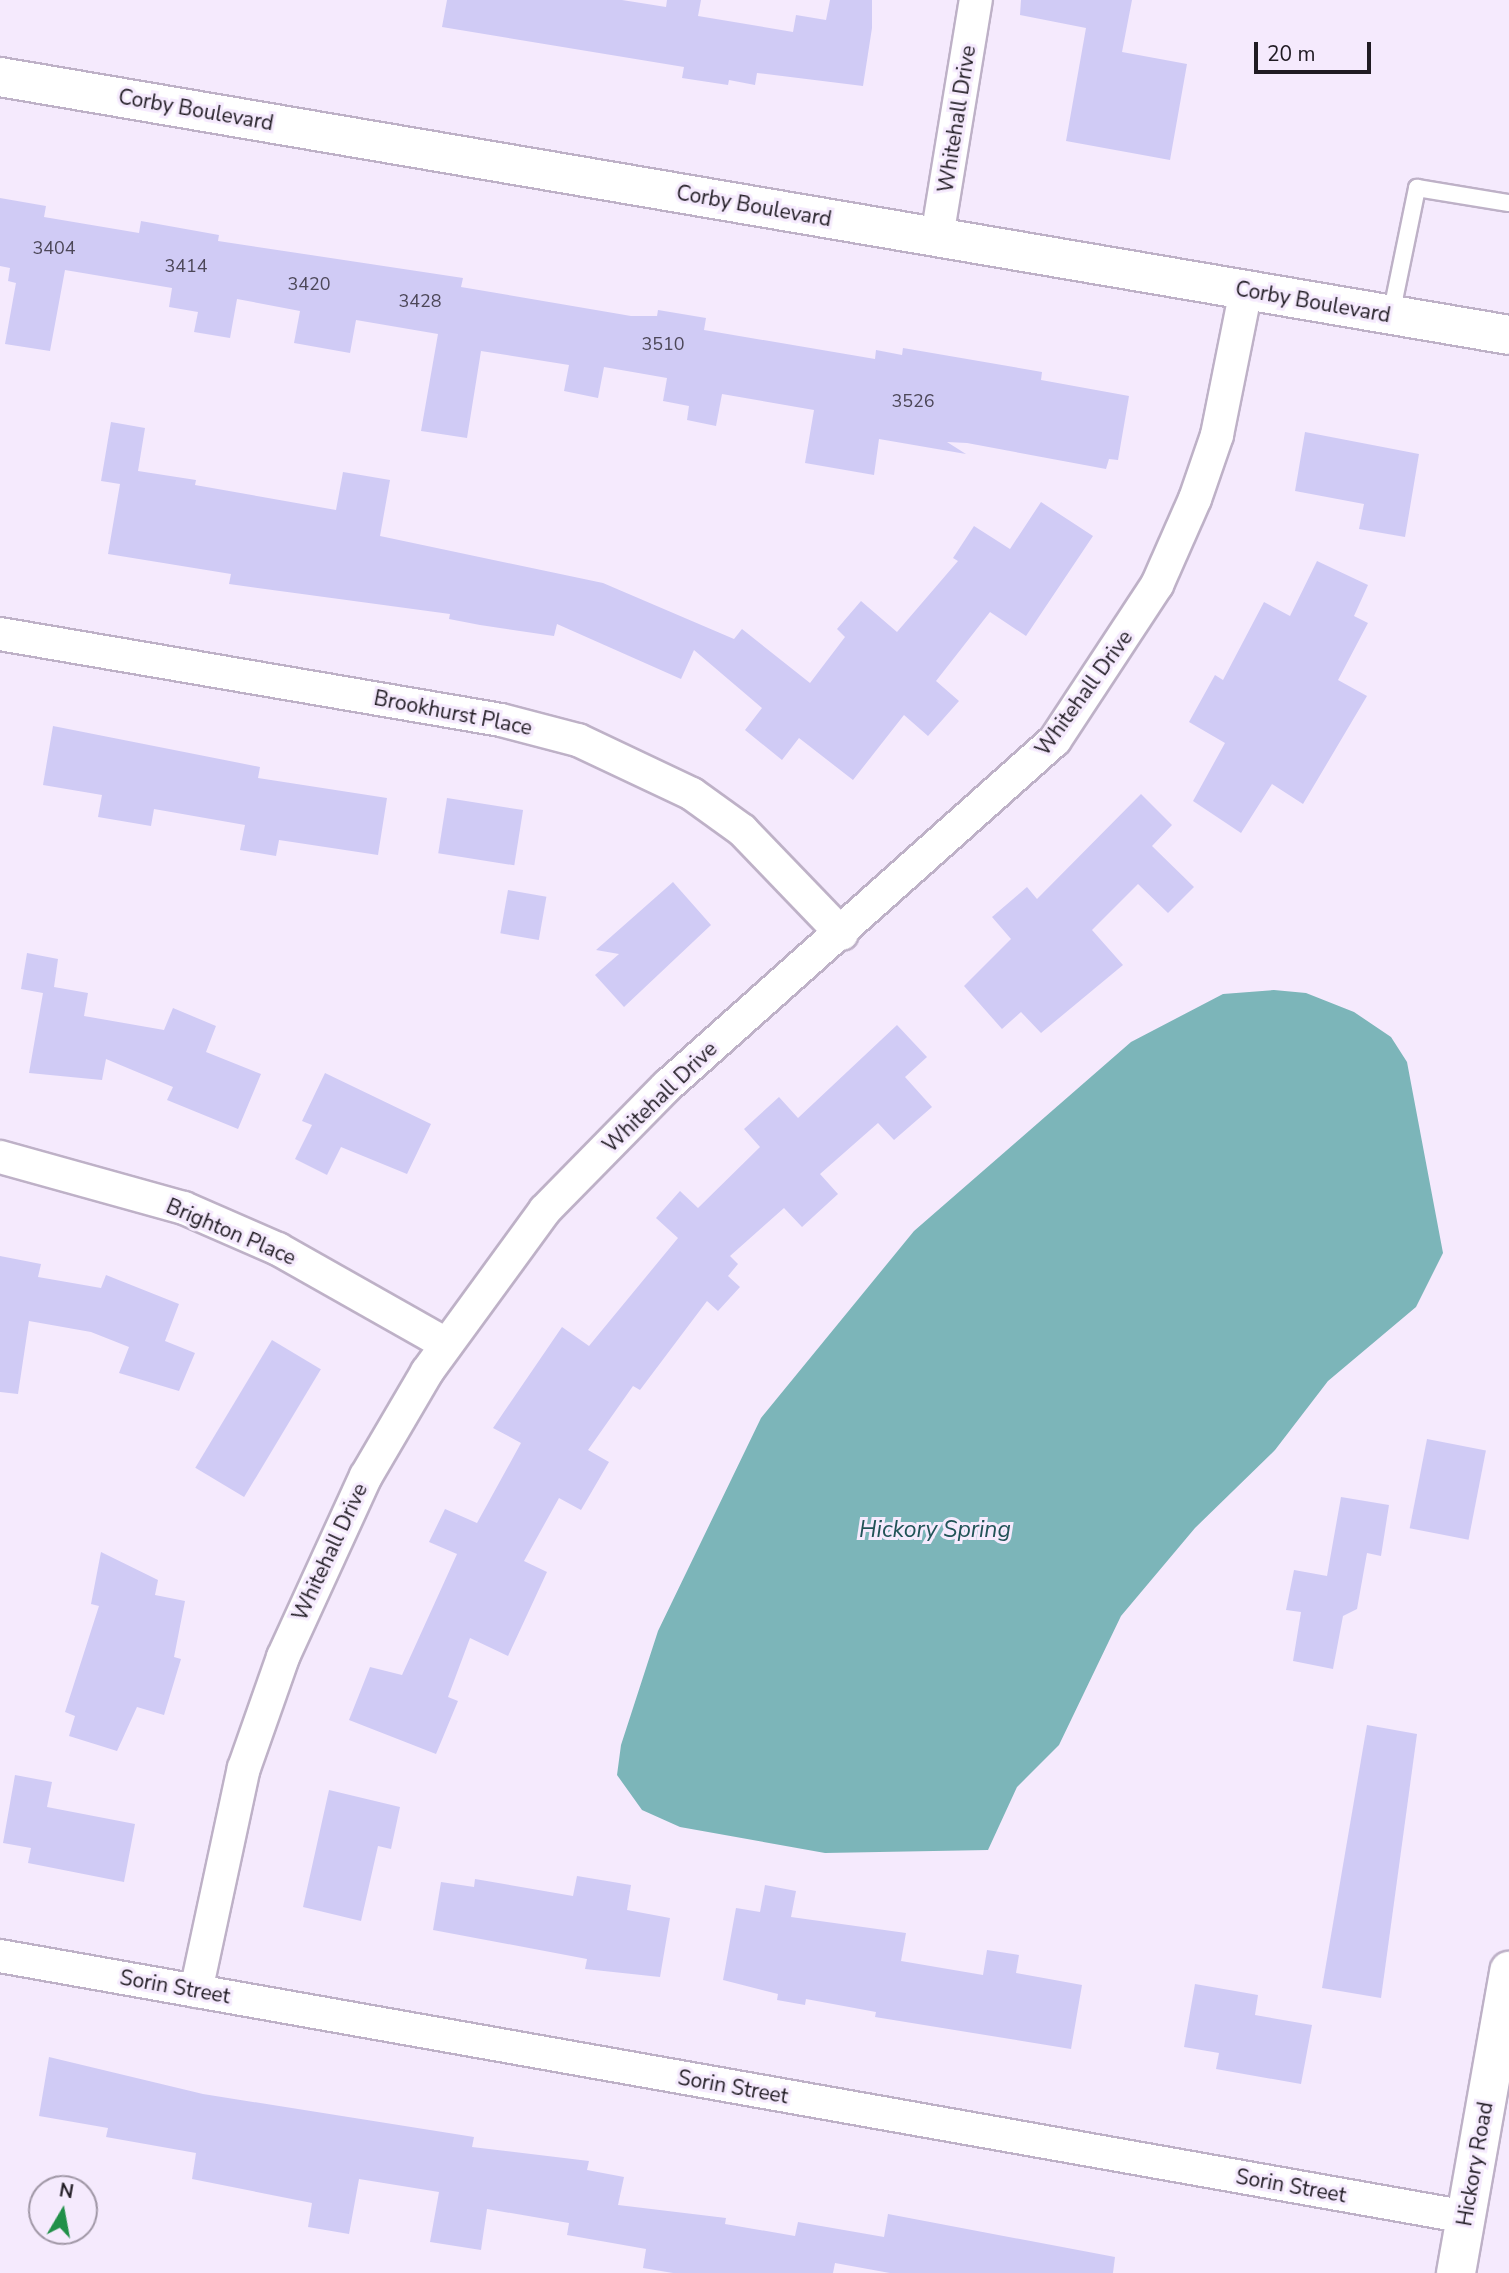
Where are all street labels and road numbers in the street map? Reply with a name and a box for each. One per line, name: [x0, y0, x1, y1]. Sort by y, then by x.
street label: Whitehall Drive: [933, 43, 981, 195]
street label: Corby Boulevard: [116, 84, 276, 136]
street label: Corby Boulevard: [674, 180, 834, 232]
street label: Corby Boulevard: [1233, 276, 1393, 328]
street label: Whitehall Drive: [1030, 625, 1138, 761]
street label: Brookhurst Place: [372, 685, 534, 741]
street label: Whitehall Drive: [598, 1036, 722, 1158]
street label: Brighton Place: [162, 1193, 300, 1271]
street label: Whitehall Drive: [287, 1479, 373, 1625]
street label: Sorin Street: [118, 1965, 232, 2009]
street label: Sorin Street: [676, 2065, 790, 2109]
street label: Hickory Road: [1452, 2100, 1498, 2228]
street label: Sorin Street: [1234, 2164, 1348, 2208]

